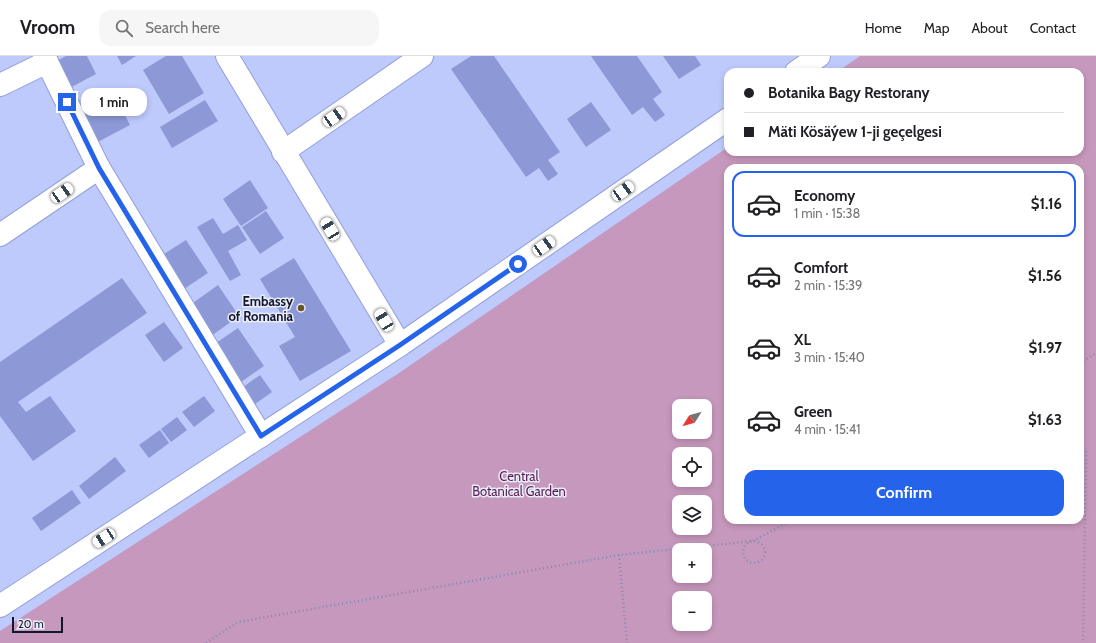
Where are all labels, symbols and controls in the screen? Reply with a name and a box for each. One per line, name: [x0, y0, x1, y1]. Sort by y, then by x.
search box: [99, 10, 379, 46]
text: Vroom: [20, 16, 75, 39]
icon: search: [113, 17, 135, 39]
text: Search here: [145, 19, 220, 37]
text: Home: [865, 19, 902, 37]
text: Map: [924, 19, 949, 37]
text: About: [971, 19, 1008, 37]
text: Contact: [1030, 19, 1076, 37]
text: Botanika Bagy Restorany: [768, 84, 930, 102]
callout: 1 min: [81, 88, 147, 116]
route end: [58, 93, 76, 111]
text: 1 min: [99, 94, 129, 110]
car: [321, 105, 347, 129]
text: Mäti Kösäýew 1-ji geçelgesi: [768, 123, 942, 141]
car: [610, 179, 636, 203]
car: [49, 181, 75, 205]
icon: car: [746, 186, 782, 222]
text: Economy: [794, 187, 855, 205]
text: $1.16: [1031, 195, 1062, 213]
text: 1 min · 15:38: [794, 205, 860, 221]
car: [319, 216, 341, 242]
car: [531, 234, 557, 258]
route start: [509, 255, 527, 273]
icon: car: [746, 258, 782, 294]
text: Comfort: [794, 259, 848, 277]
text: $1.56: [1028, 267, 1062, 285]
text: 2 min · 15:39: [794, 277, 863, 293]
place label: Embassy of Romania: [228, 293, 294, 324]
marker: Embassy of Romania: [296, 303, 306, 313]
car: [373, 307, 395, 333]
icon: car: [746, 330, 782, 366]
text: XL: [794, 331, 811, 349]
text: $1.97: [1029, 339, 1062, 357]
text: 3 min · 15:40: [794, 349, 865, 365]
north arrow: [672, 399, 712, 439]
map controls: [672, 399, 712, 631]
icon: car: [746, 402, 782, 438]
text: Green: [794, 403, 832, 421]
text: $1.63: [1028, 411, 1062, 429]
text: 4 min · 15:41: [794, 421, 861, 437]
button: locate: [672, 447, 712, 487]
park label: Central Botanical Garden: [472, 468, 566, 499]
button: Confirm: [744, 470, 1064, 516]
button: layers: [672, 495, 712, 535]
car: [91, 526, 117, 550]
button: +: [672, 543, 712, 583]
button: −: [672, 591, 712, 631]
scale bar: [12, 615, 63, 634]
text: 20 m: [18, 617, 44, 631]

